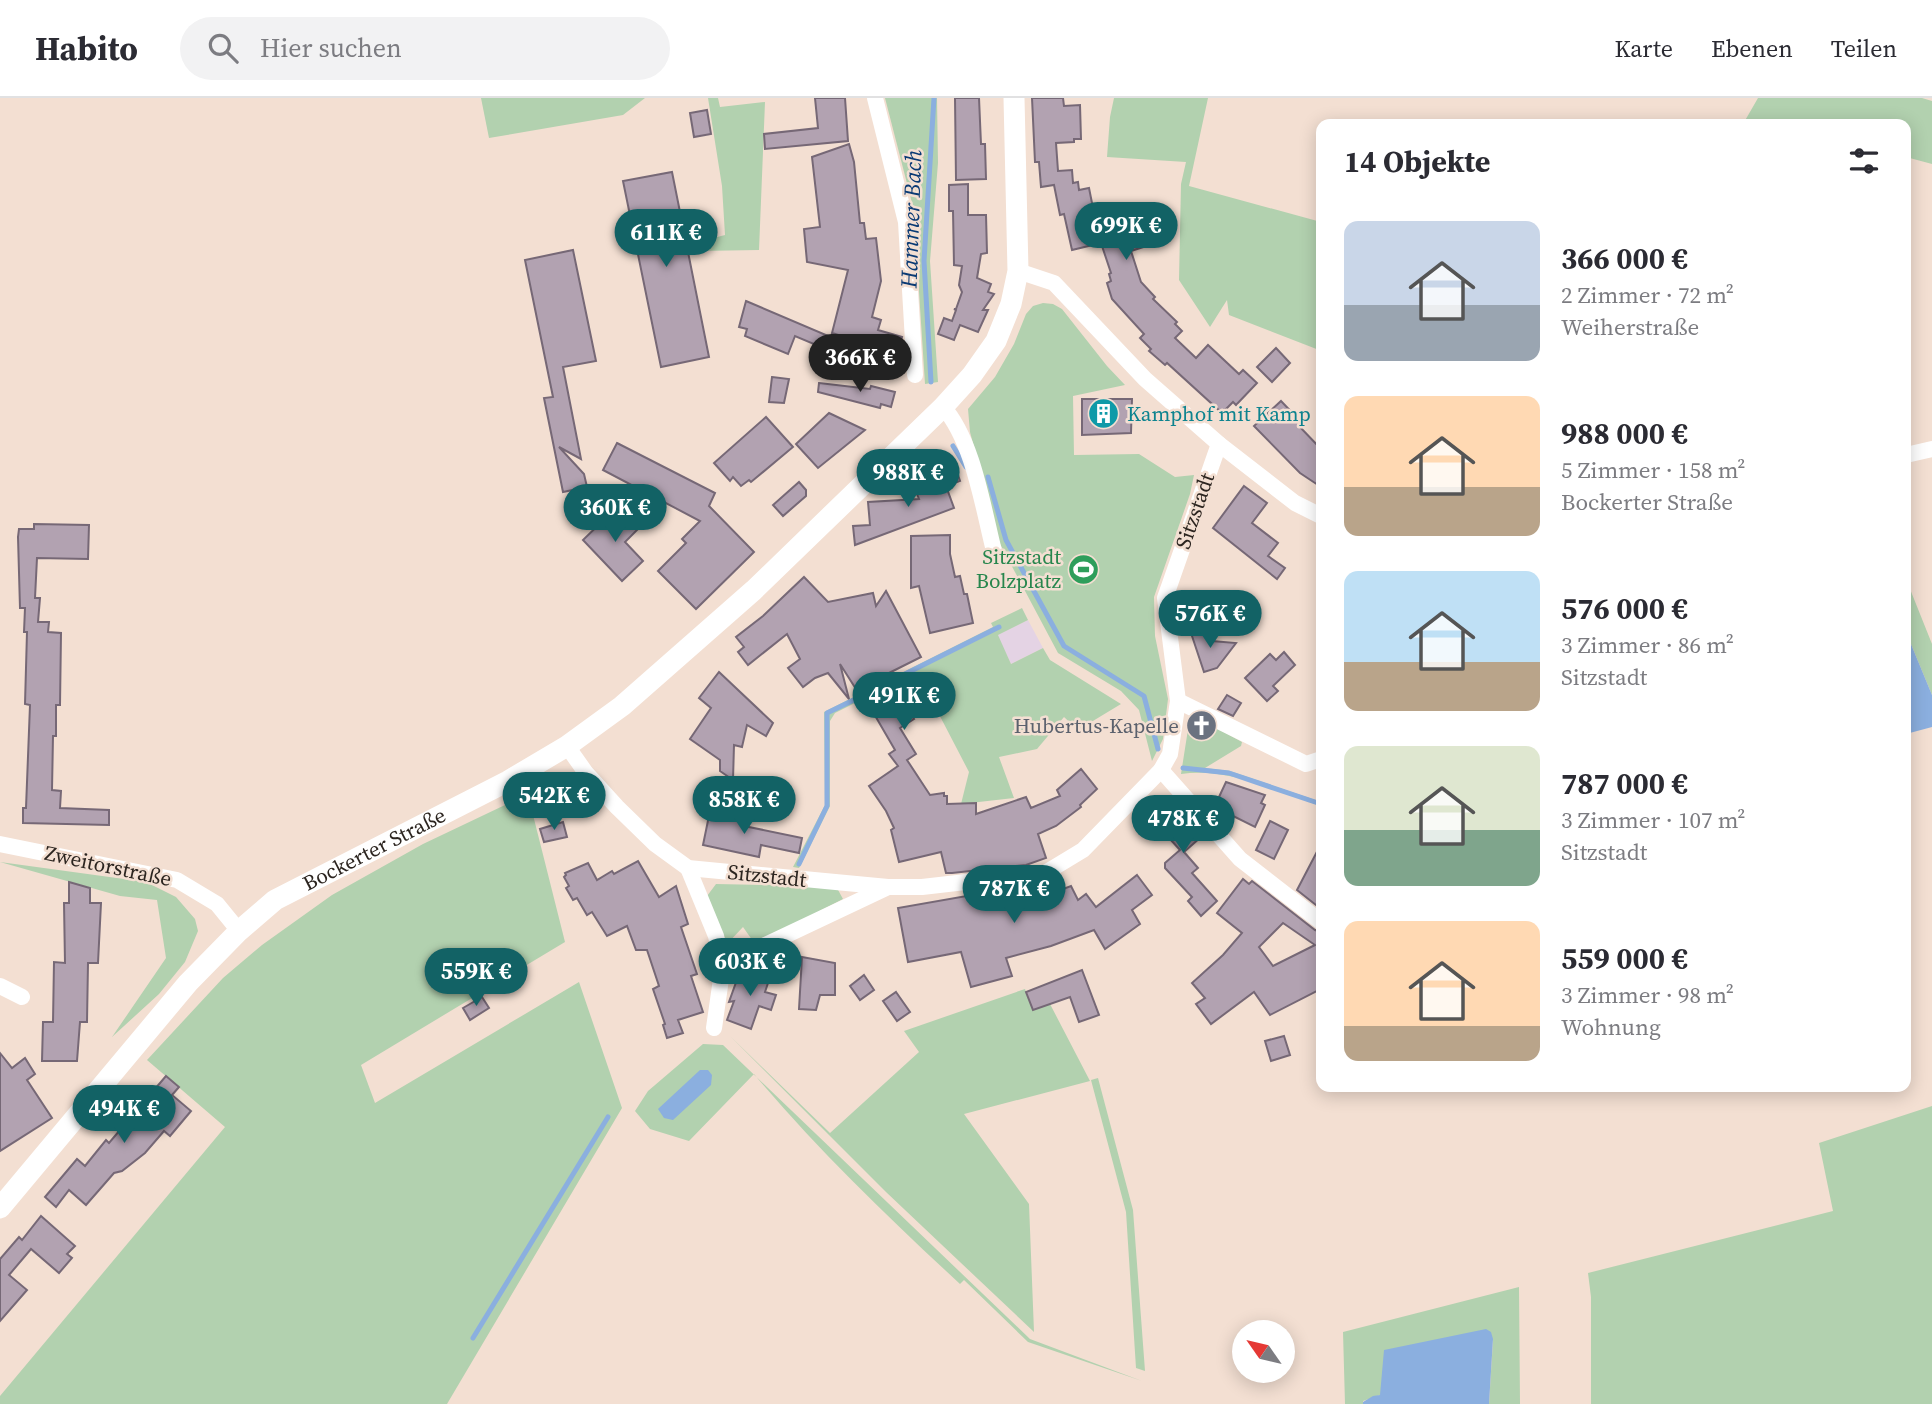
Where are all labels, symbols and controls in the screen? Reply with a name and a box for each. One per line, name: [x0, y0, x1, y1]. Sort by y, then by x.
search box: [180, 17, 670, 80]
text: Habito: [35, 26, 138, 71]
icon: search: [204, 29, 242, 67]
text: Hier suchen: [260, 30, 402, 66]
text: Karte: [1614, 32, 1673, 65]
text: Ebenen: [1711, 32, 1793, 65]
text: Teilen: [1831, 32, 1897, 65]
text: 14 Objekte: [1344, 141, 1490, 182]
icon: filters: [1845, 142, 1883, 180]
water label: Hammer Bach: [893, 149, 929, 290]
pin: 699K €: [1069, 202, 1183, 262]
pin: 611K €: [609, 209, 723, 269]
text: 699K €: [1091, 209, 1161, 241]
text: 611K €: [631, 216, 701, 248]
text: 366 000 €: [1561, 238, 1688, 279]
icon: home: [1400, 249, 1484, 333]
text: 2 Zimmer · 72 m²: [1561, 279, 1734, 311]
text: Weiherstraße: [1561, 311, 1699, 343]
pin: 366K €: [803, 334, 917, 394]
text: 366K €: [825, 341, 895, 373]
building icon: Kamphof mit Kamp: [1087, 397, 1121, 431]
place label: Kamphof mit Kamp: [1127, 399, 1311, 428]
text: 988 000 €: [1561, 413, 1688, 454]
icon: home: [1400, 424, 1484, 508]
pin: 988K €: [851, 450, 965, 509]
text: 5 Zimmer · 158 m²: [1561, 454, 1745, 486]
text: 988K €: [873, 456, 943, 488]
street label: Sitzstadt: [1168, 469, 1221, 553]
pin: 360K €: [558, 484, 672, 544]
text: Bockerter Straße: [1561, 486, 1733, 518]
text: 360K €: [580, 491, 650, 523]
place label: Sitzstadt Bolzplatz: [976, 542, 1061, 595]
sports icon: Sitzstadt Bolzplatz: [1067, 552, 1101, 586]
text: 576 000 €: [1561, 588, 1688, 629]
pin: 576K €: [1153, 590, 1267, 650]
text: 576K €: [1175, 597, 1245, 629]
icon: home: [1400, 599, 1484, 683]
text: 3 Zimmer · 86 m²: [1561, 629, 1734, 661]
text: Sitzstadt: [1561, 661, 1647, 693]
pin: 491K €: [847, 672, 961, 732]
text: 491K €: [869, 679, 939, 711]
church icon: Hubertus-Kapelle: [1185, 709, 1219, 743]
place label: Hubertus-Kapelle: [1014, 711, 1179, 740]
text: 787 000 €: [1561, 763, 1688, 804]
pin: 542K €: [497, 772, 611, 832]
icon: home: [1400, 774, 1484, 858]
pin: 858K €: [687, 776, 801, 836]
text: 542K €: [519, 779, 589, 811]
text: 858K €: [709, 783, 779, 815]
pin: 478K €: [1126, 796, 1240, 855]
street label: Bockerter Straße: [297, 800, 451, 898]
text: 478K €: [1148, 802, 1218, 834]
text: 3 Zimmer · 107 m²: [1561, 804, 1745, 836]
text: Sitzstadt: [1561, 836, 1647, 868]
street label: Zweitorstraße: [42, 838, 174, 893]
street label: Sitzstadt: [726, 857, 808, 894]
pin: 787K €: [957, 866, 1071, 925]
text: 787K €: [979, 872, 1049, 904]
text: 559 000 €: [1561, 938, 1688, 979]
pin: 603K €: [693, 939, 807, 998]
text: 603K €: [715, 945, 785, 977]
pin: 559K €: [419, 948, 533, 1008]
icon: home: [1400, 949, 1484, 1033]
text: 559K €: [441, 955, 511, 987]
text: 3 Zimmer · 98 m²: [1561, 979, 1734, 1011]
text: Wohnung: [1561, 1011, 1661, 1043]
pin: 494K €: [67, 1086, 181, 1145]
text: 494K €: [89, 1092, 159, 1124]
north arrow: [1232, 1320, 1295, 1382]
map controls: [1232, 1320, 1295, 1383]

